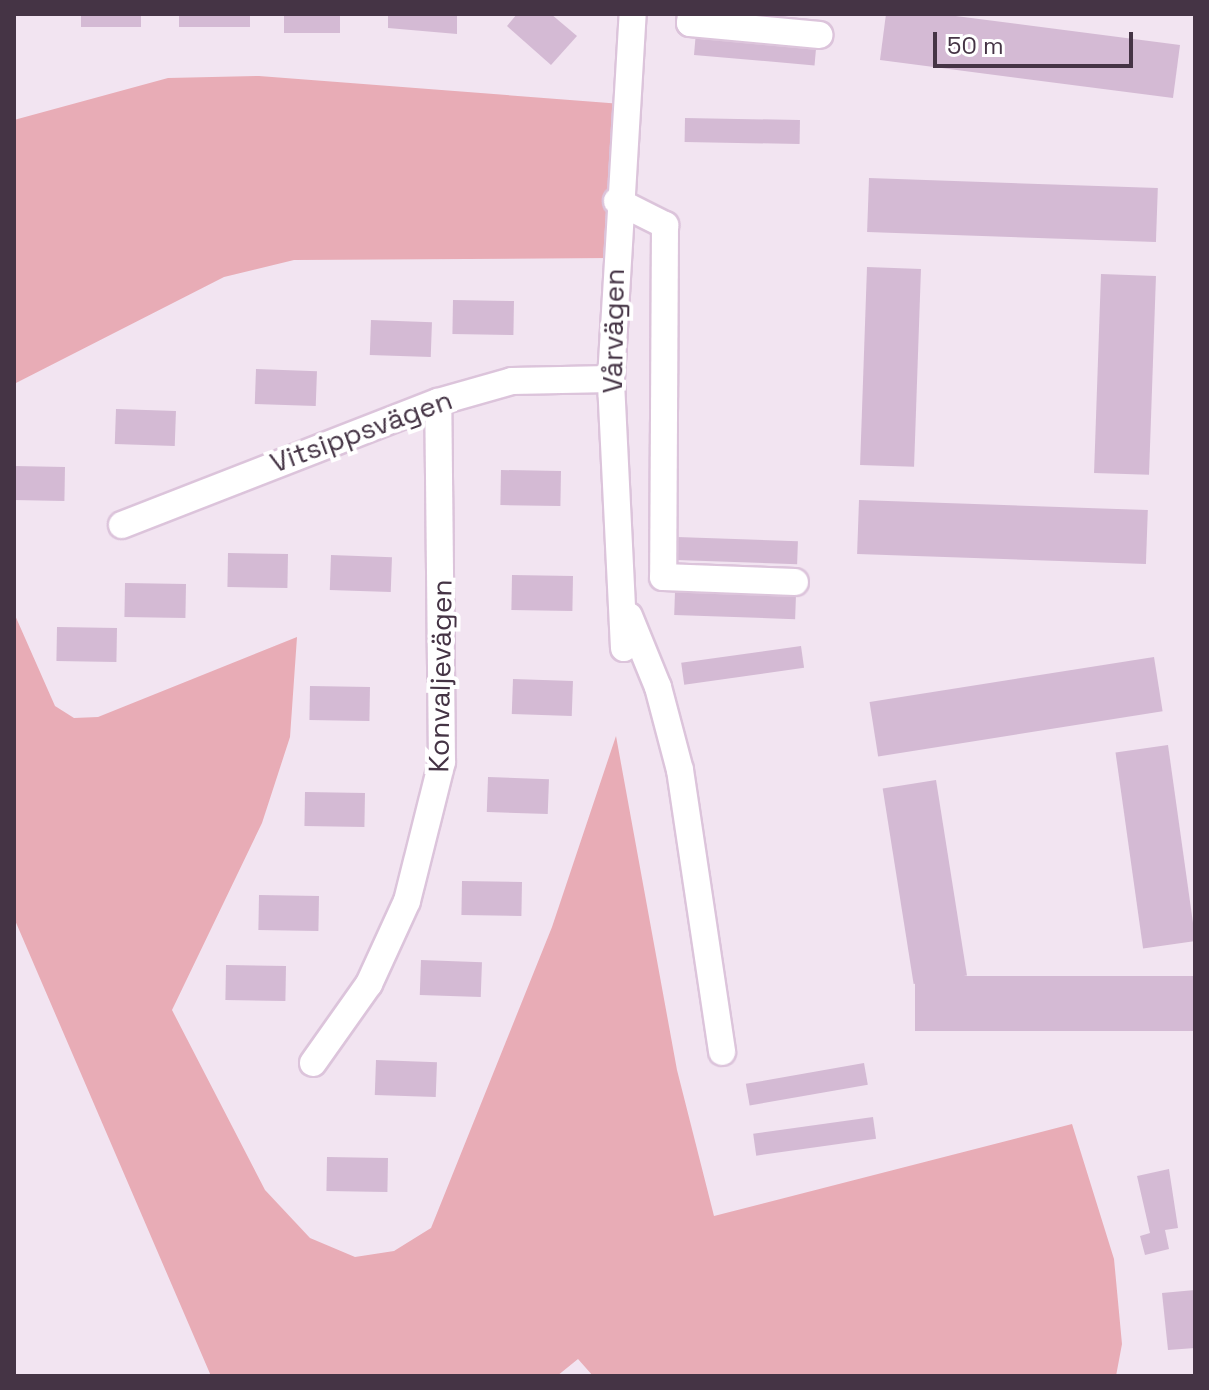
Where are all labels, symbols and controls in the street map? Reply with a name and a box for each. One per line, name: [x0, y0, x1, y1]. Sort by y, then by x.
scale bar: [937, 16, 1137, 66]
text: 50 m: [947, 30, 1004, 61]
street label: Vårvägen: [595, 268, 631, 394]
street label: Vitsippsvägen: [265, 383, 457, 479]
street label: Konvaljevägen: [422, 579, 458, 773]

